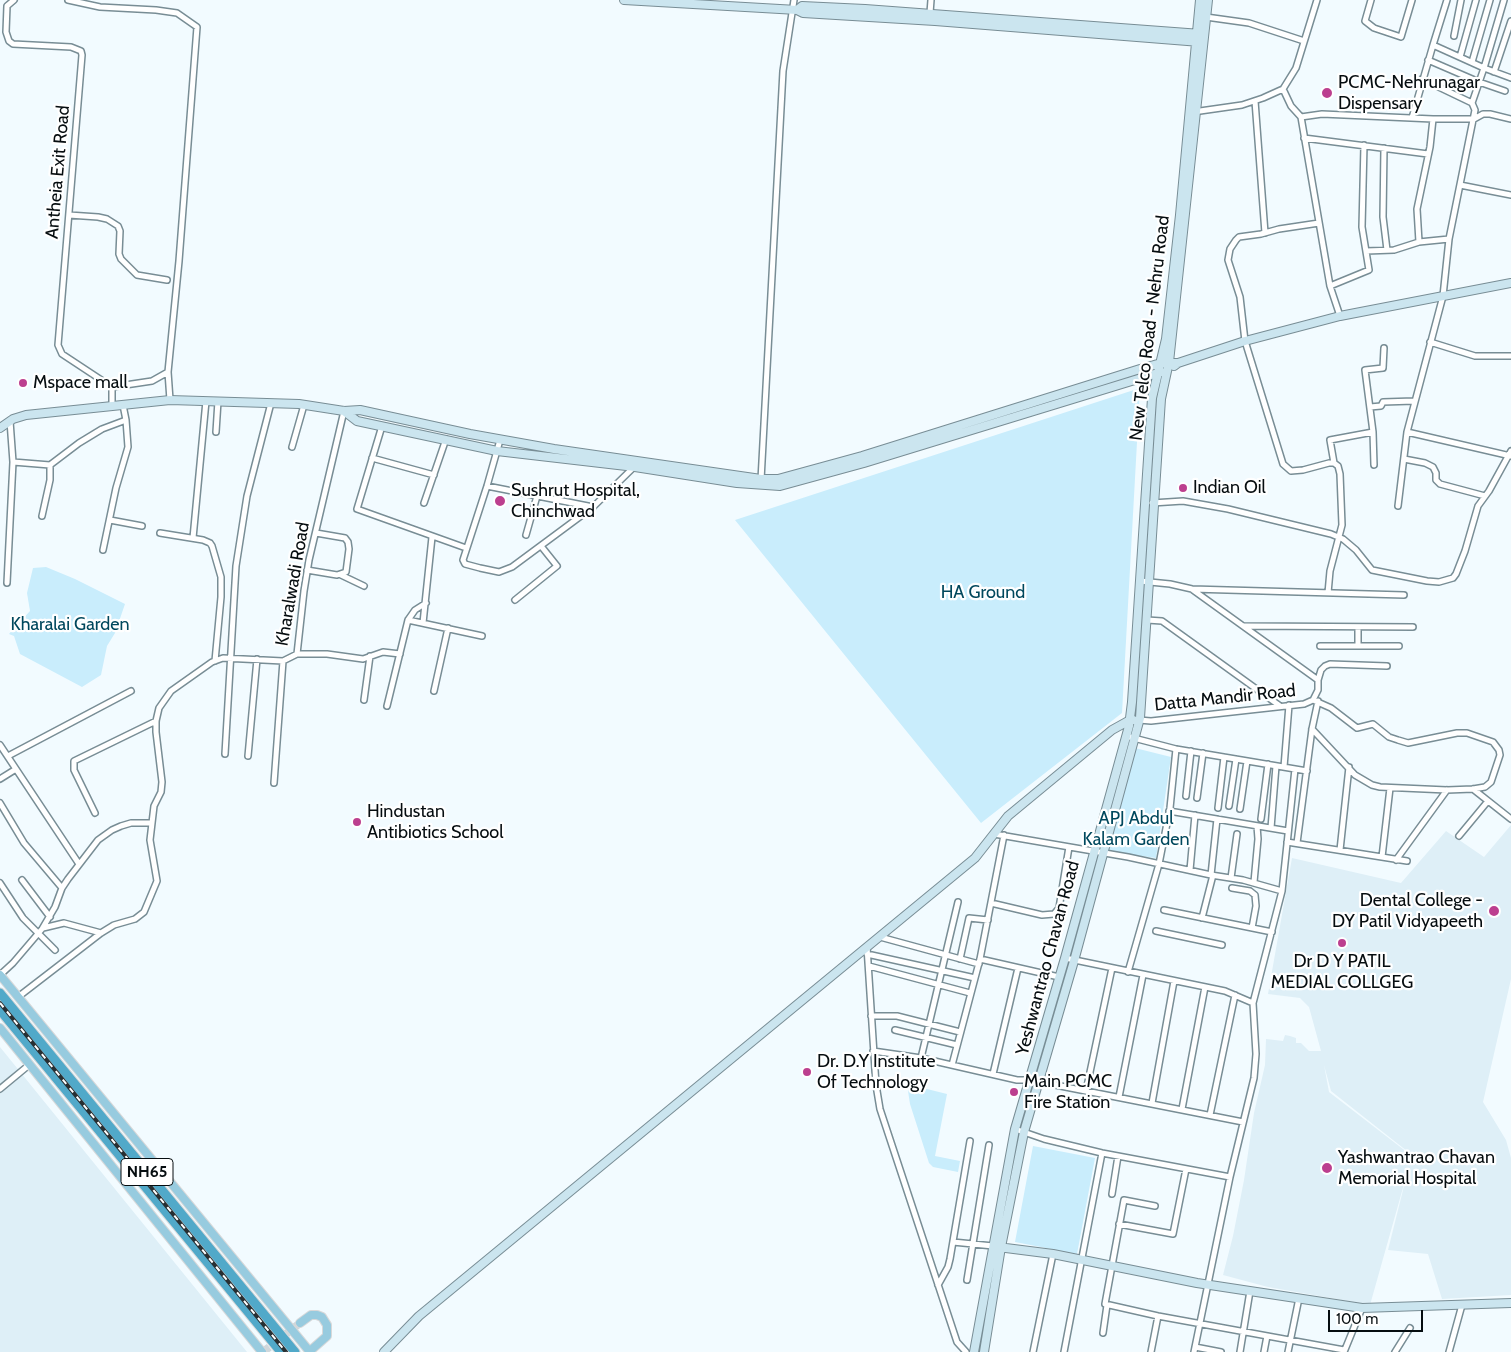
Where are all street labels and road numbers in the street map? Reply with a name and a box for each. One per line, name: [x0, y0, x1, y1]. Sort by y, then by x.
street label: Antheia Exit Road: [41, 104, 75, 240]
street label: New Telco Road - Nehru Road: [1125, 214, 1175, 442]
street label: Kharalwadi Road: [271, 520, 315, 648]
street label: Datta Mandir Road: [1153, 680, 1297, 716]
street label: Yeshwantrao Chavan Road: [1012, 858, 1084, 1058]
road number: NH65: [121, 1158, 173, 1186]

